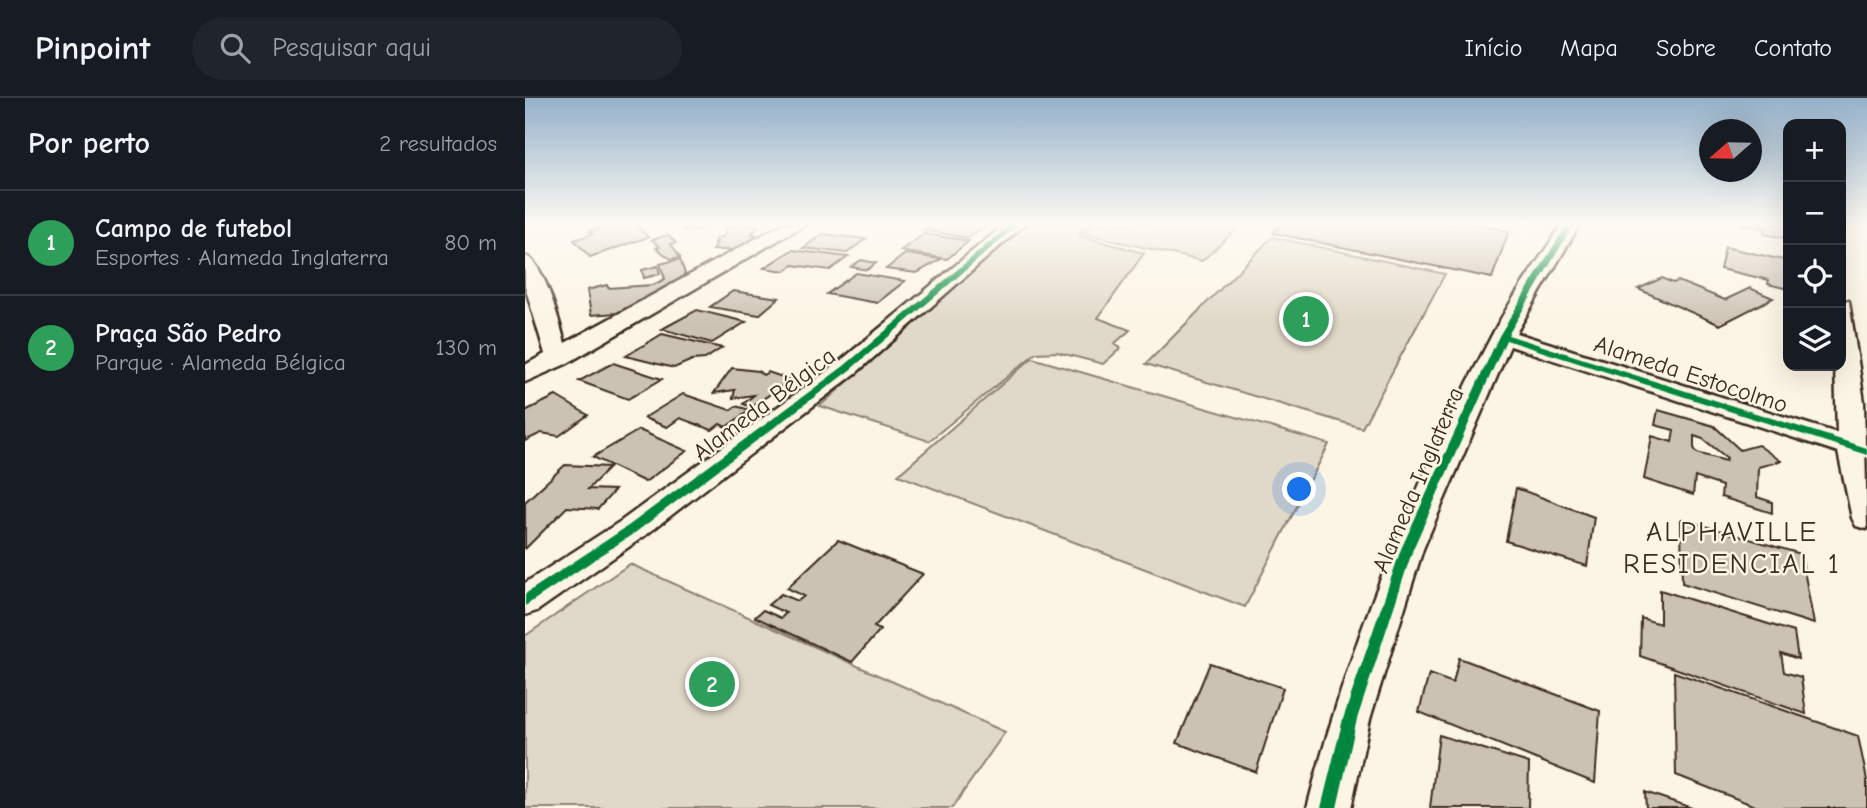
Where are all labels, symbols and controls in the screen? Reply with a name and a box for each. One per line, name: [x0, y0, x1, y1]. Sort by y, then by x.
search box: [192, 17, 682, 80]
text: Pinpoint: [35, 29, 150, 67]
icon: search: [216, 29, 254, 67]
text: Pesquisar aqui: [272, 33, 431, 63]
text: Início: [1464, 34, 1522, 62]
text: Mapa: [1560, 34, 1618, 62]
text: Sobre: [1656, 34, 1716, 62]
text: Contato: [1754, 34, 1832, 62]
north arrow: [1699, 119, 1762, 182]
map controls: [1783, 119, 1846, 371]
button: +: [1783, 119, 1846, 182]
text: Por perto: [28, 126, 150, 161]
text: 2 resultados: [379, 130, 497, 157]
button: −: [1783, 182, 1846, 245]
text: Campo de futebol: [95, 214, 292, 244]
text: 1: [46, 229, 56, 256]
text: 80 m: [444, 229, 497, 256]
text: Esportes · Alameda Inglaterra: [95, 244, 389, 271]
button: locate: [1783, 245, 1846, 308]
pin: 1: [1283, 293, 1329, 345]
button: layers: [1783, 308, 1846, 371]
text: Praça São Pedro: [95, 319, 281, 349]
street label: Alameda Estocolmo: [1591, 329, 1791, 419]
text: 2: [45, 334, 57, 361]
text: 130 m: [436, 334, 497, 361]
street label: Alameda Bélgica: [687, 341, 841, 467]
text: Parque · Alameda Bélgica: [95, 349, 346, 376]
street label: Alameda Inglaterra: [1366, 383, 1470, 577]
your location: [1282, 472, 1316, 506]
district label: ALPHAVILLE RESIDENCIAL 1: [1623, 516, 1841, 580]
pin: 2: [689, 658, 735, 710]

